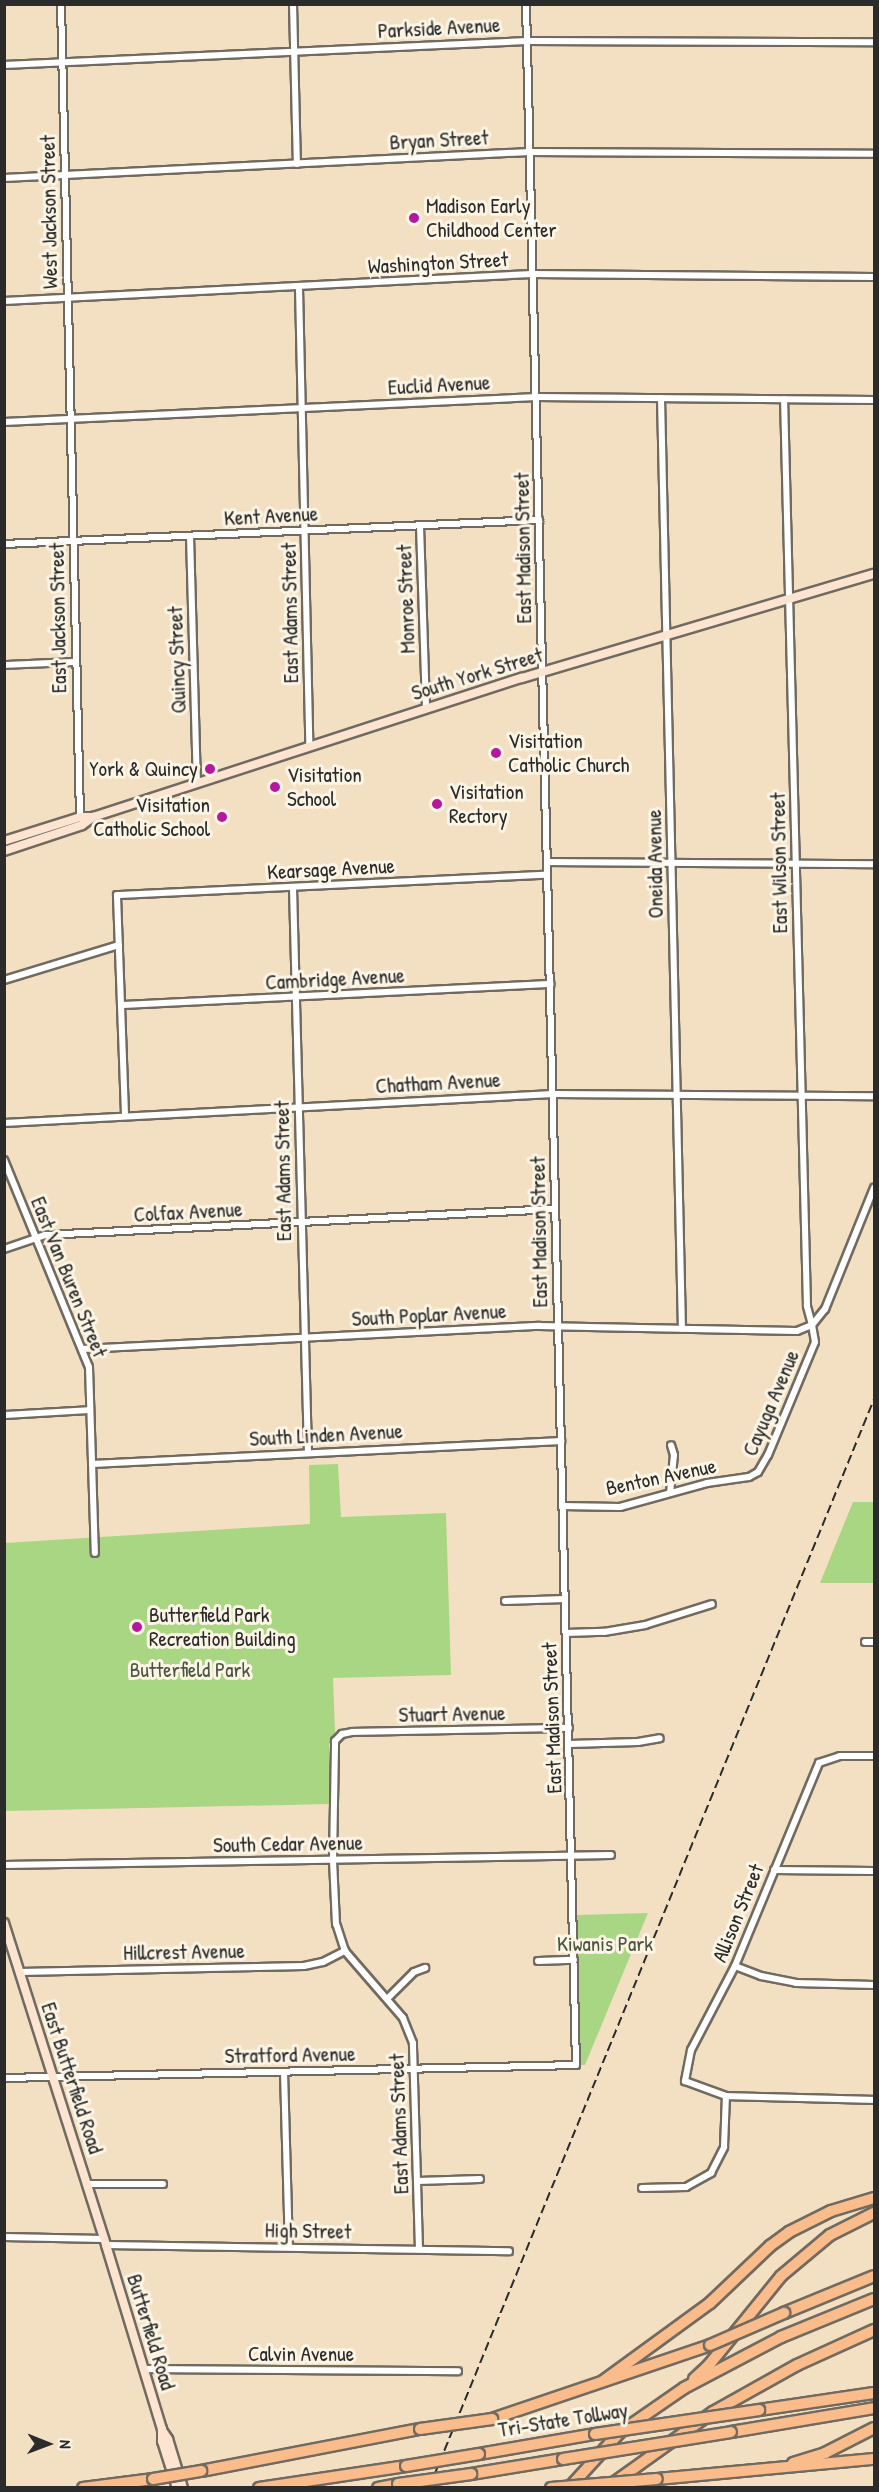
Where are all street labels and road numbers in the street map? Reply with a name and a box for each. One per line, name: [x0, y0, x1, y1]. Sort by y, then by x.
street label: Parkside Avenue: [377, 12, 501, 44]
street label: Bryan Street: [389, 125, 489, 155]
street label: West Jackson Street: [35, 135, 63, 289]
street label: Washington Street: [367, 247, 509, 279]
street label: Euclid Avenue: [387, 370, 491, 400]
street label: East Madison Street: [509, 472, 537, 624]
street label: Kent Avenue: [223, 501, 319, 531]
street label: East Jackson Street: [44, 543, 72, 693]
street label: East Adams Street: [276, 543, 304, 683]
street label: Monroe Street: [392, 544, 420, 654]
street label: Quincy Street: [163, 606, 191, 714]
street label: South York Street: [408, 642, 546, 706]
street label: East Wilson Street: [765, 792, 793, 934]
street label: Oneida Avenue: [641, 809, 669, 919]
street label: Kearsage Avenue: [267, 853, 395, 885]
street label: Cambridge Avenue: [265, 963, 405, 995]
street label: Chatham Avenue: [375, 1067, 501, 1099]
street label: East Adams Street: [269, 1101, 297, 1241]
street label: East Madison Street: [525, 1156, 553, 1308]
street label: East Van Buren Street: [25, 1193, 113, 1361]
street label: Colfax Avenue: [133, 1197, 243, 1227]
street label: South Poplar Avenue: [351, 1298, 507, 1332]
street label: Cayuga Avenue: [737, 1346, 805, 1460]
street label: South Linden Avenue: [249, 1418, 403, 1452]
street label: Benton Avenue: [604, 1453, 718, 1501]
street label: East Madison Street: [537, 1642, 567, 1794]
street label: Stuart Avenue: [398, 1700, 506, 1728]
street label: South Cedar Avenue: [213, 1830, 363, 1858]
street label: Allison Street: [707, 1860, 769, 1966]
street label: Hillcrest Avenue: [123, 1938, 245, 1966]
street label: East Butterfield Road: [36, 1999, 108, 2157]
street label: Stratford Avenue: [224, 2041, 356, 2069]
street label: East Adams Street: [384, 2053, 414, 2195]
street label: High Street: [265, 2218, 351, 2244]
street label: Butterfield Road: [121, 2271, 181, 2393]
street label: Calvin Avenue: [248, 2341, 354, 2367]
street label: Tri-State Tollway: [496, 2397, 630, 2443]

